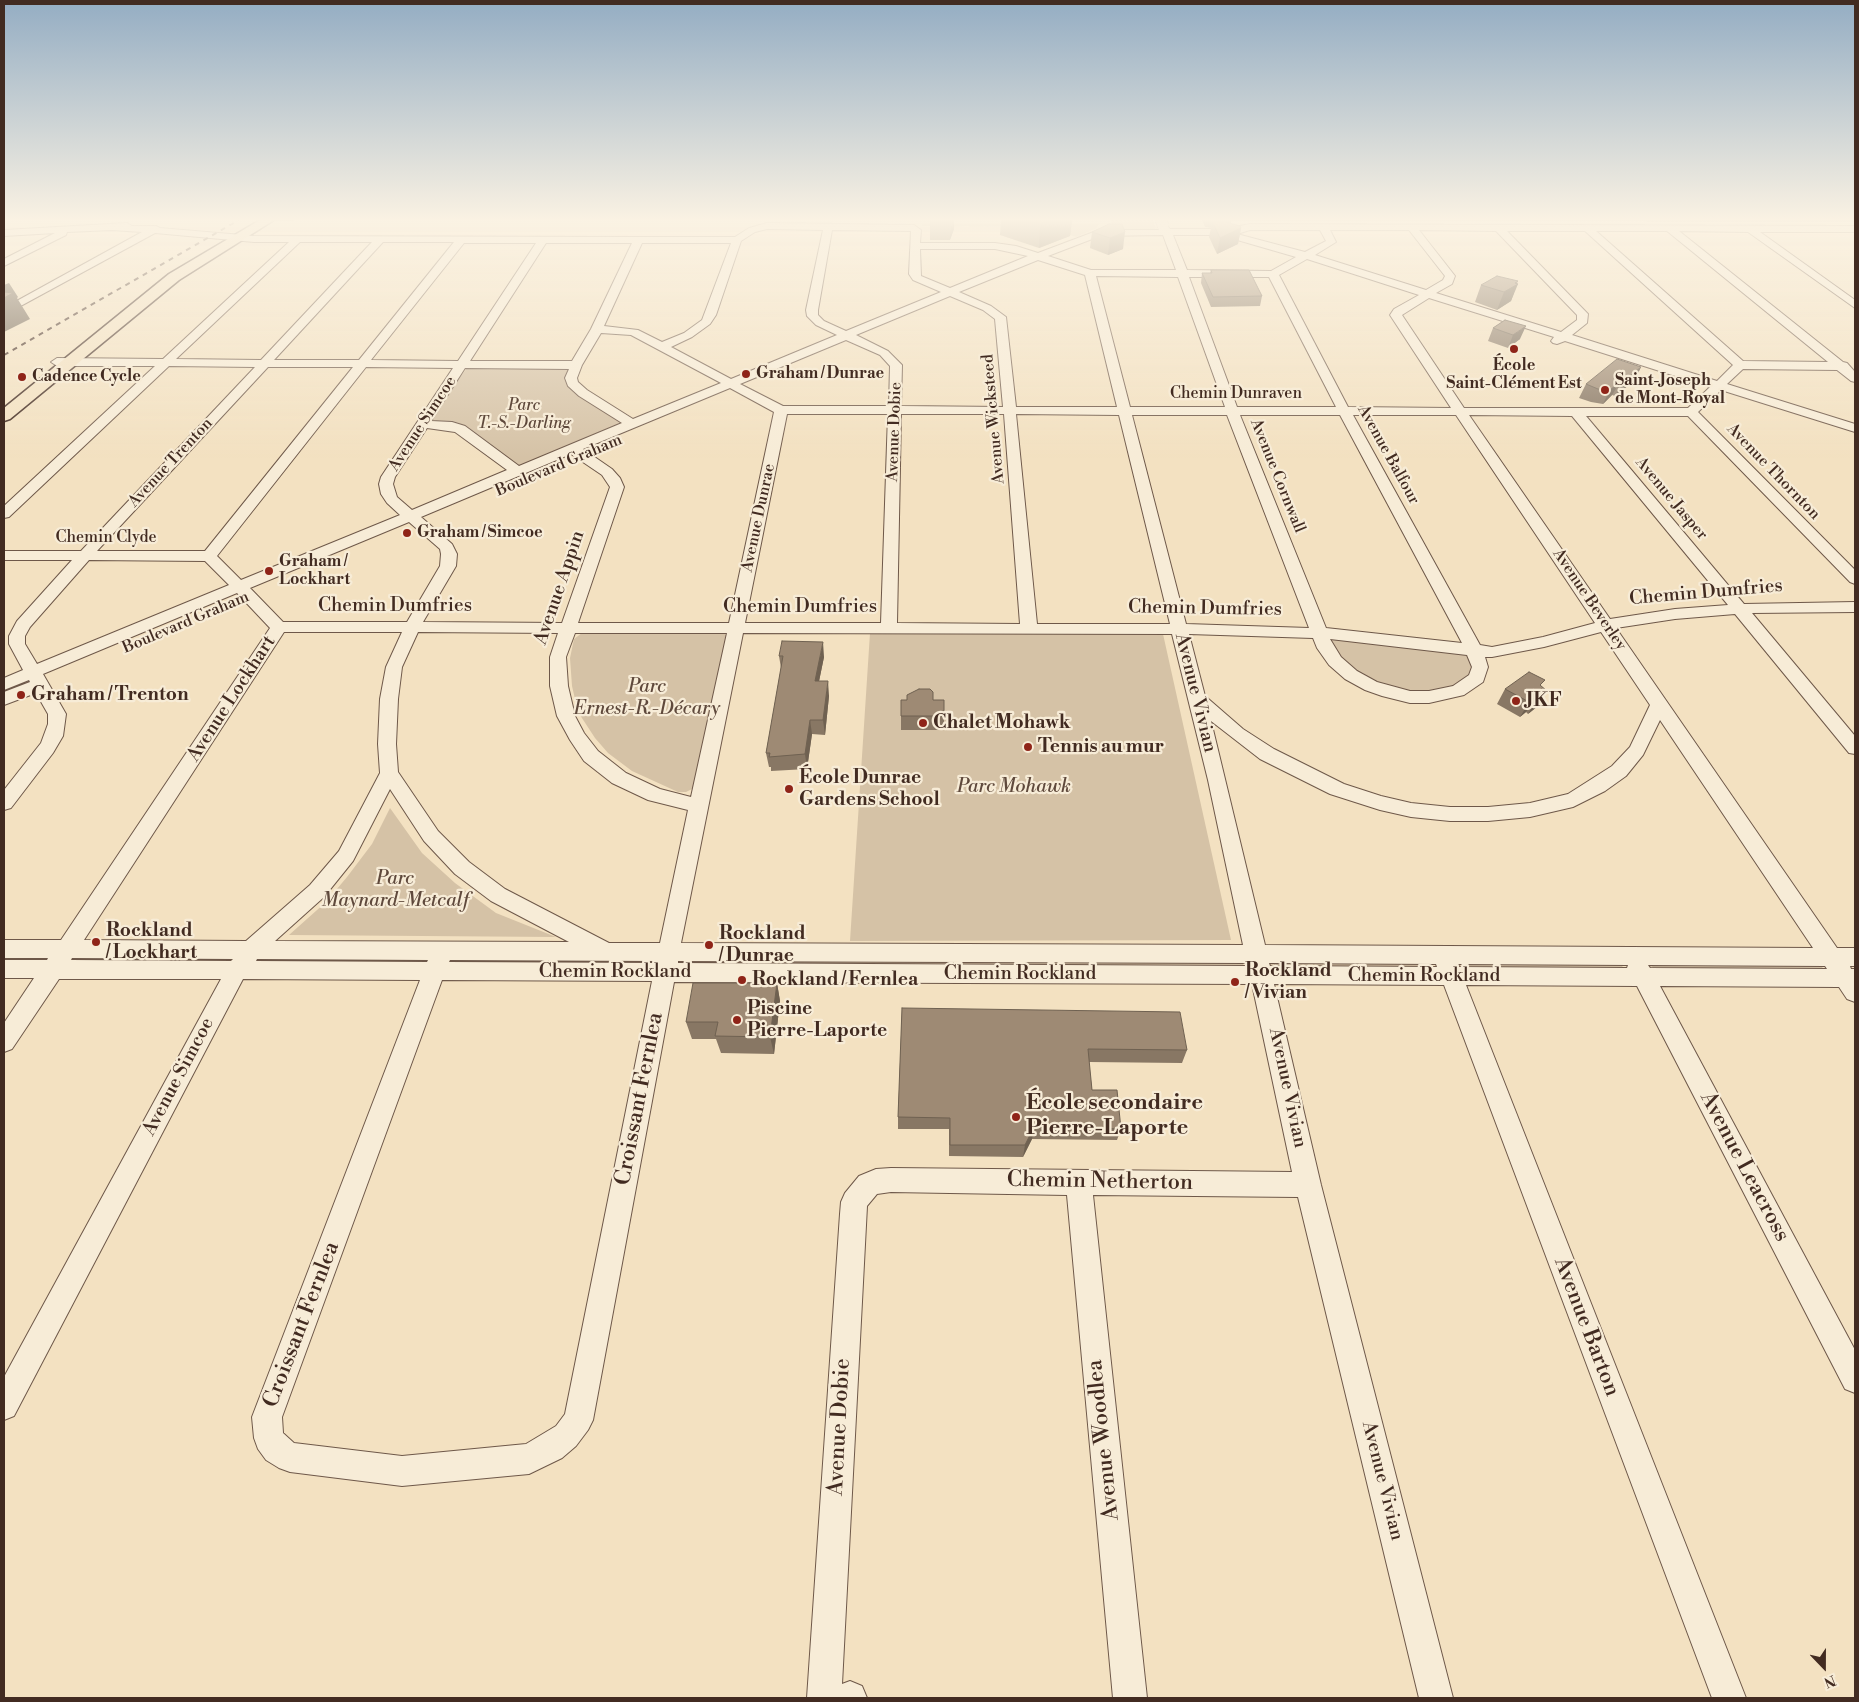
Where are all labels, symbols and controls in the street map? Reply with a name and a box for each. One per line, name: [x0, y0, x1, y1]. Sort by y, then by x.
marker: École Saint-Clément Est: [1508, 343, 1520, 355]
street label: Avenue Wicksteed: [979, 353, 1009, 485]
place label: École Saint-Clément Est: [1446, 356, 1582, 394]
place label: Graham / Dunrae: [756, 364, 884, 384]
place label: Cadence Cycle: [32, 367, 141, 387]
marker: Graham / Dunrae: [740, 368, 752, 380]
marker: Cadence Cycle: [16, 371, 28, 383]
place label: Saint-Joseph de Mont-Royal: [1615, 371, 1725, 409]
street label: Avenue Simcoe: [385, 373, 461, 475]
street label: Avenue Dobie: [884, 382, 906, 482]
street label: Chemin Dunraven: [1170, 384, 1302, 404]
marker: Saint-Joseph de Mont-Royal: [1599, 384, 1611, 396]
park label: Parc T.-S.-Darling: [477, 396, 571, 434]
street label: Avenue Balfour: [1353, 402, 1423, 508]
street label: Avenue Trenton: [125, 414, 217, 512]
street label: Avenue Cornwall: [1245, 416, 1309, 536]
street label: Avenue Thornton: [1722, 420, 1824, 524]
street label: Boulevard Graham: [493, 431, 625, 501]
street label: Avenue Jasper: [1631, 454, 1711, 544]
street label: Avenue Dunrae: [738, 462, 780, 574]
place label: Graham / Simcoe: [417, 523, 543, 543]
marker: Graham / Simcoe: [401, 527, 413, 539]
street label: Chemin Clyde: [55, 528, 157, 548]
street label: Avenue Appin: [530, 528, 590, 648]
street label: Avenue Beverley: [1548, 546, 1630, 654]
place label: Graham / Lockhart: [279, 552, 350, 590]
marker: Graham / Lockhart: [263, 565, 275, 577]
street label: Chemin Dumfries: [1628, 575, 1784, 611]
street label: Boulevard Graham: [120, 588, 252, 658]
street label: Chemin Dumfries: [318, 595, 472, 617]
street label: Chemin Dumfries: [723, 596, 877, 618]
street label: Chemin Dumfries: [1128, 596, 1282, 622]
street label: Avenue Vivian: [1169, 631, 1221, 755]
street label: Avenue Lockhart: [183, 632, 281, 766]
park label: Parc Ernest-R.-Décary: [574, 676, 720, 720]
place label: Graham / Trenton: [31, 684, 189, 706]
marker: Graham / Trenton: [15, 689, 27, 701]
place label: JKF: [1526, 690, 1562, 712]
marker: JKF: [1510, 695, 1522, 707]
place label: Chalet Mohawk: [933, 712, 1070, 734]
marker: Chalet Mohawk: [917, 717, 929, 729]
place label: Tennis au mur: [1038, 736, 1164, 758]
marker: Tennis au mur: [1022, 741, 1034, 753]
place label: École Dunrae Gardens School: [799, 767, 940, 811]
park label: Parc Mohawk: [957, 776, 1071, 798]
marker: École Dunrae Gardens School: [783, 783, 795, 795]
park label: Parc Maynard-Metcalf: [321, 868, 469, 912]
place label: Rockland / Lockhart: [106, 920, 197, 964]
place label: Rockland / Dunrae: [719, 923, 806, 967]
marker: Rockland / Lockhart: [90, 936, 102, 948]
marker: Rockland / Dunrae: [703, 939, 715, 951]
place label: Rockland / Vivian: [1245, 960, 1332, 1004]
street label: Chemin Rockland: [539, 961, 691, 983]
street label: Chemin Rockland: [944, 963, 1096, 985]
street label: Chemin Rockland: [1348, 965, 1500, 987]
place label: Rockland / Fernlea: [752, 969, 918, 991]
marker: Rockland / Fernlea: [736, 974, 748, 986]
marker: Rockland / Vivian: [1229, 976, 1241, 988]
place label: Piscine Pierre-Laporte: [747, 998, 887, 1042]
street label: Croissant Fernlea: [610, 1010, 670, 1188]
street label: Avenue Simcoe: [138, 1014, 220, 1140]
marker: Piscine Pierre-Laporte: [731, 1014, 743, 1026]
street label: Avenue Vivian: [1263, 1026, 1311, 1150]
street label: Avenue Leacross: [1693, 1088, 1795, 1246]
place label: École secondaire Pierre-Laporte: [1026, 1091, 1203, 1142]
marker: École secondaire Pierre-Laporte: [1010, 1111, 1022, 1123]
street label: Chemin Netherton: [1007, 1167, 1193, 1197]
street label: Croissant Fernlea: [258, 1238, 346, 1412]
street label: Avenue Barton: [1547, 1254, 1625, 1400]
street label: Avenue Dobie: [823, 1358, 857, 1496]
street label: Avenue Woodlea: [1082, 1358, 1126, 1522]
street label: Avenue Vivian: [1356, 1419, 1408, 1543]
north arrow: [1799, 1642, 1849, 1692]
text: N: [1821, 1670, 1838, 1691]

